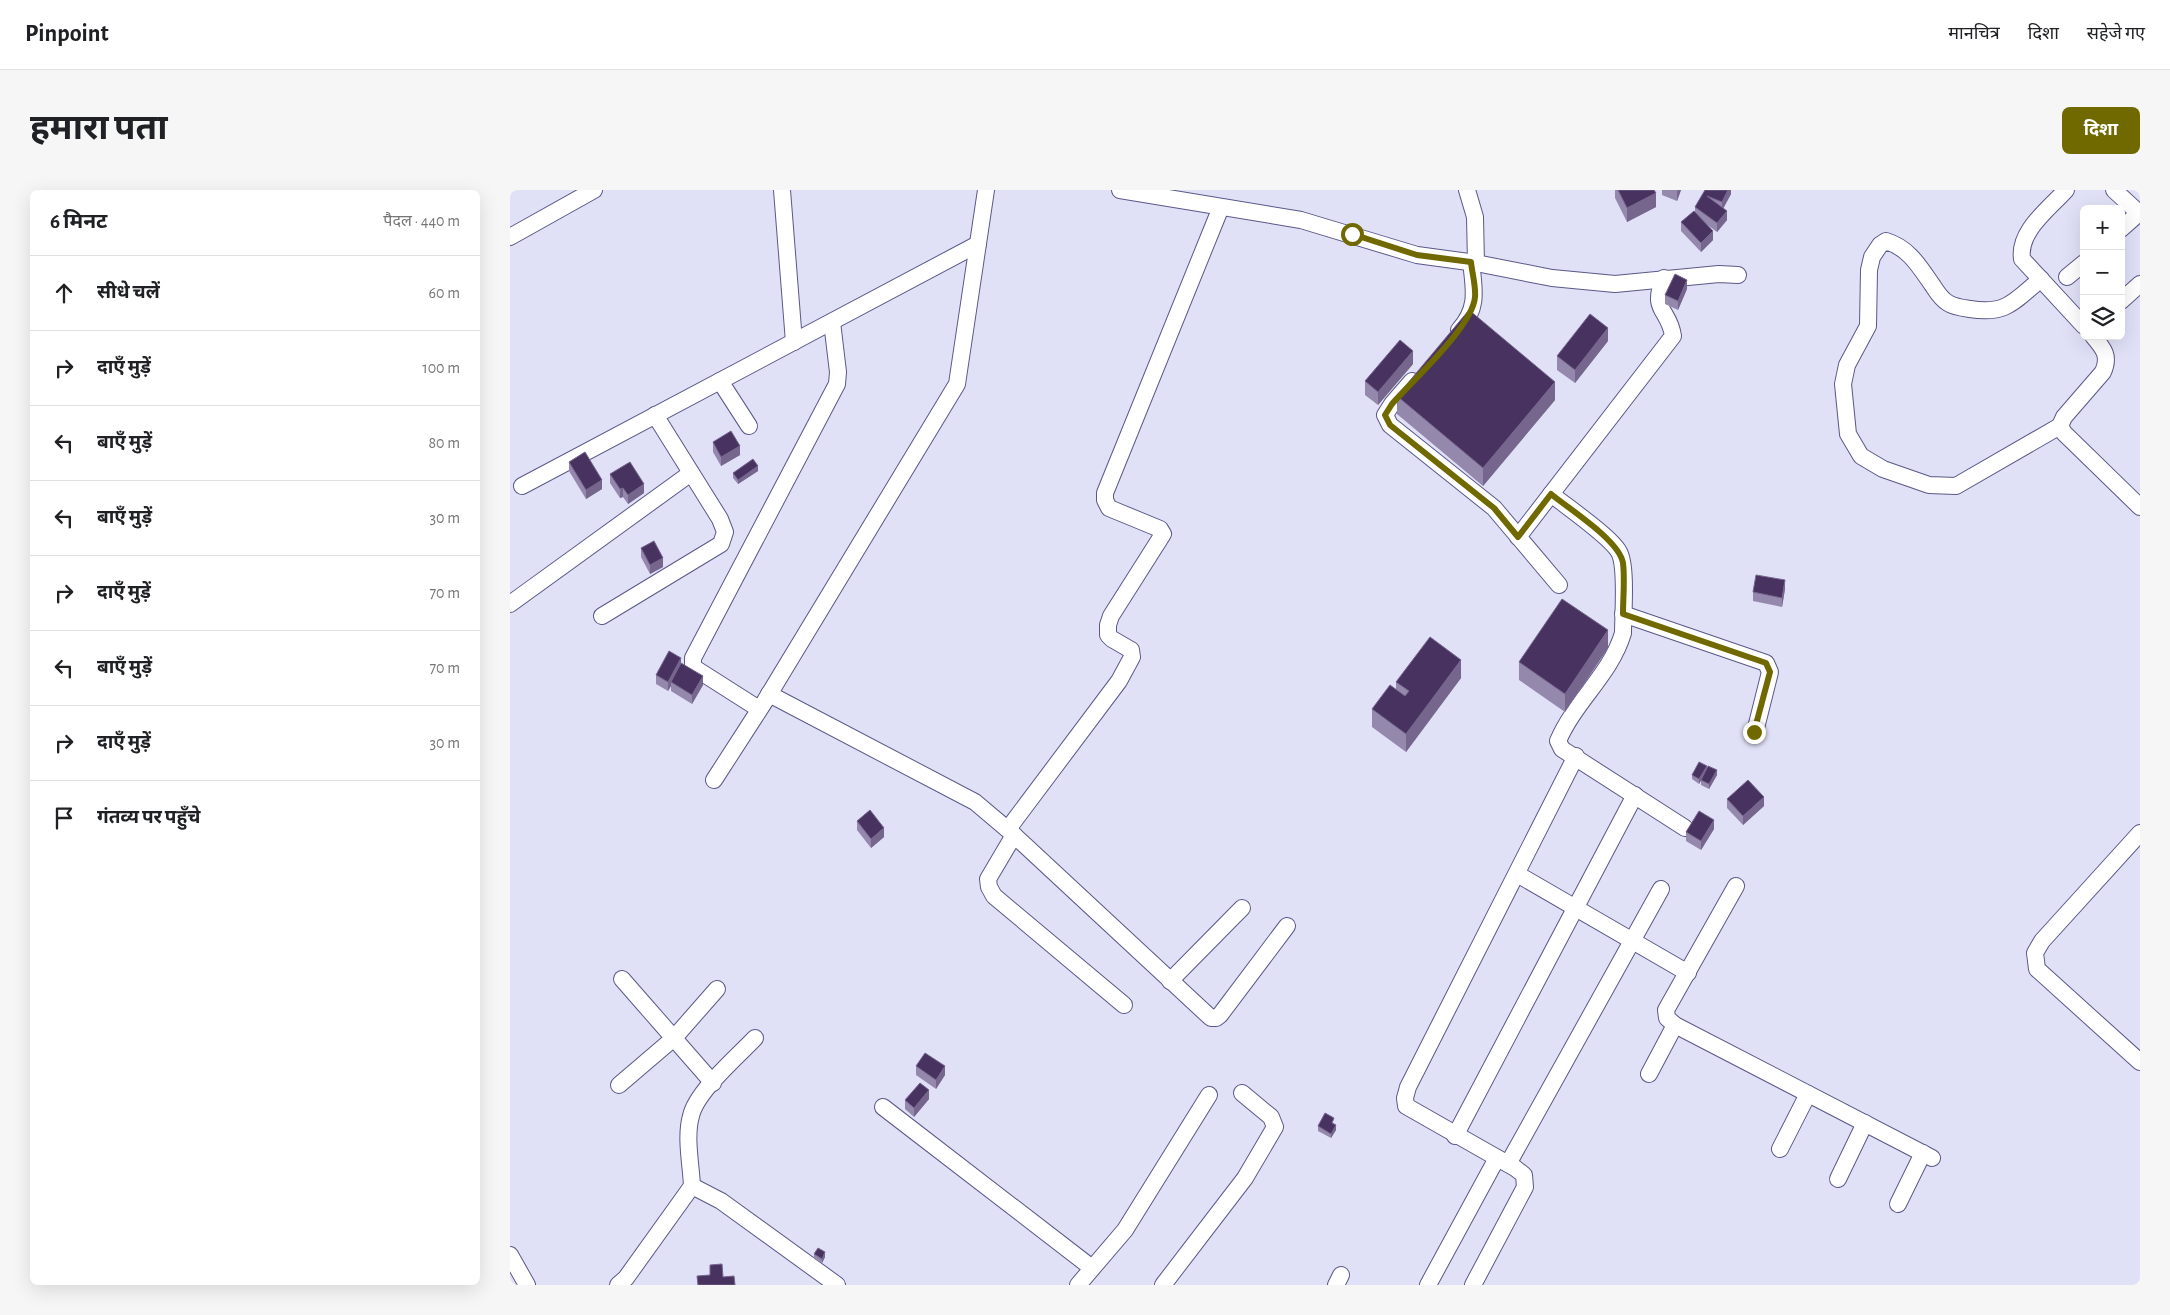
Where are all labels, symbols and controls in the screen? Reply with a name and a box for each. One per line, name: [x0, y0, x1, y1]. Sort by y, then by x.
text: Pinpoint: [25, 22, 109, 46]
text: मानचित्र: [1948, 25, 2000, 43]
text: दिशा: [2028, 25, 2059, 43]
text: सहेजे गए: [2087, 25, 2145, 43]
button: दिशा: [2062, 107, 2140, 154]
text: हमारा पता: [30, 111, 167, 146]
map controls: [2080, 205, 2125, 340]
button: +: [2080, 205, 2125, 250]
text: 6 मिनट: [50, 211, 107, 232]
text: पैदल · 440 m: [383, 213, 460, 229]
route start: [1341, 223, 1364, 246]
button: −: [2080, 250, 2125, 295]
icon: ahead: [50, 279, 78, 307]
text: सीधे चलें: [97, 283, 160, 302]
text: 60 m: [429, 285, 460, 301]
button: layers: [2080, 295, 2125, 340]
icon: right: [50, 354, 78, 382]
text: दाएँ मुड़ें: [97, 358, 151, 377]
text: 100 m: [422, 360, 460, 376]
icon: left: [50, 429, 78, 457]
text: बाएँ मुड़ें: [97, 433, 152, 452]
text: 80 m: [429, 435, 460, 451]
icon: left: [50, 504, 78, 532]
text: बाएँ मुड़ें: [97, 508, 152, 527]
text: 30 m: [430, 510, 460, 526]
icon: right: [50, 579, 78, 607]
text: दाएँ मुड़ें: [97, 583, 151, 602]
text: 70 m: [429, 585, 460, 601]
icon: left: [50, 654, 78, 682]
text: बाएँ मुड़ें: [97, 658, 152, 677]
text: 70 m: [429, 660, 460, 676]
route end: [1743, 721, 1766, 744]
icon: right: [50, 729, 78, 757]
text: दाएँ मुड़ें: [97, 733, 151, 752]
text: 30 m: [430, 735, 460, 751]
icon: arrive: [50, 804, 78, 832]
text: गंतव्य पर पहुँचे: [97, 808, 200, 827]

